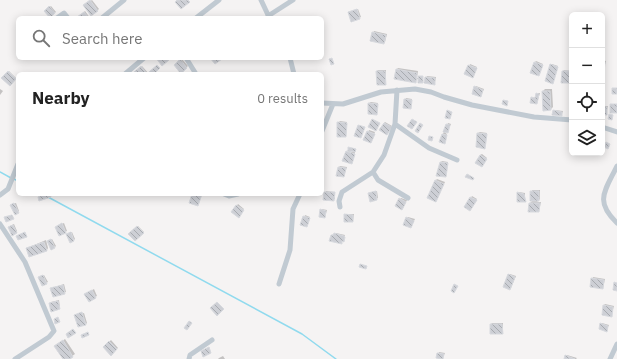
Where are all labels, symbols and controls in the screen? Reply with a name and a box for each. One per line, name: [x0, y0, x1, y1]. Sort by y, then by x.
map controls: [569, 12, 605, 156]
button: +: [569, 12, 605, 48]
search box: [16, 16, 324, 60]
icon: search: [30, 27, 52, 49]
text: Search here: [62, 29, 142, 48]
button: −: [569, 48, 605, 84]
button: locate: [569, 84, 605, 120]
text: Nearby: [32, 87, 90, 109]
text: 0 results: [257, 90, 308, 107]
button: layers: [569, 120, 605, 156]

